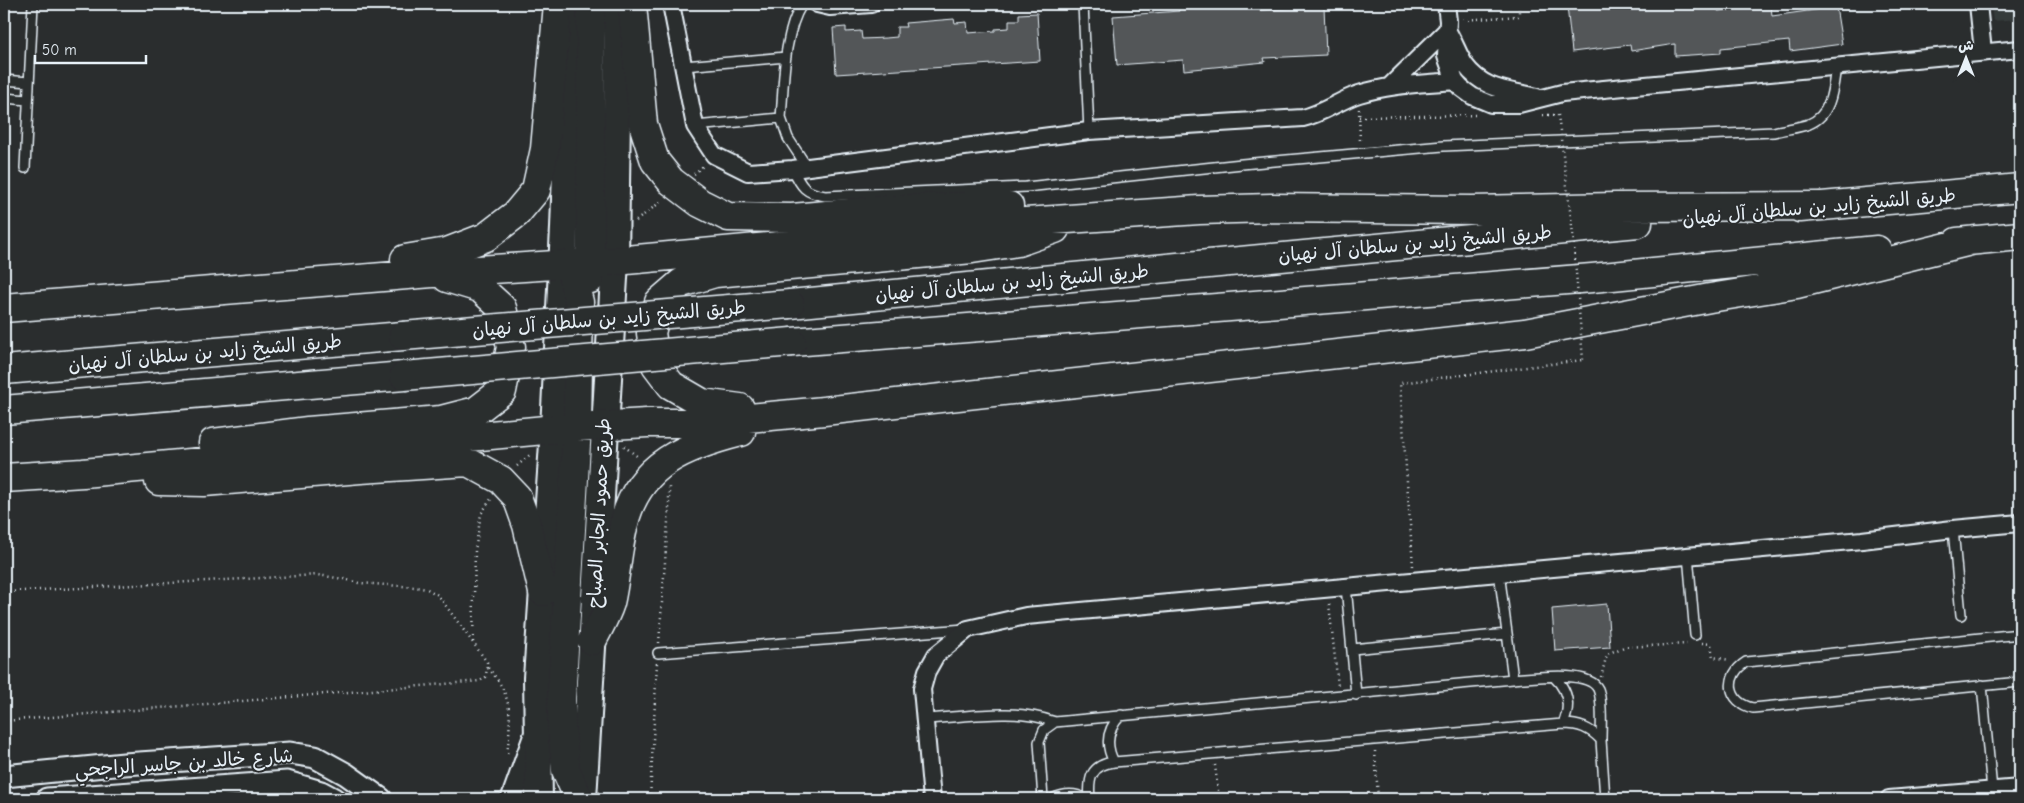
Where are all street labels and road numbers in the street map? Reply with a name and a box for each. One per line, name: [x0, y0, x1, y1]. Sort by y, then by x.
street label: طريق الشيخ زايد بن سلطان آل نهيان: [1681, 184, 1957, 231]
street label: طريق الشيخ زايد بن سلطان آل نهيان: [1277, 221, 1553, 268]
street label: طريق الشيخ زايد بن سلطان آل نهيان: [874, 260, 1150, 307]
street label: طريق الشيخ زايد بن سلطان آل نهيان: [471, 296, 747, 343]
street label: طريق الشيخ زايد بن سلطان آل نهيان: [67, 330, 343, 377]
street label: طريق حمود الجابر الصباح: [583, 417, 616, 609]
street label: شارع خالد بن جاسر الراجحي: [74, 744, 294, 787]

